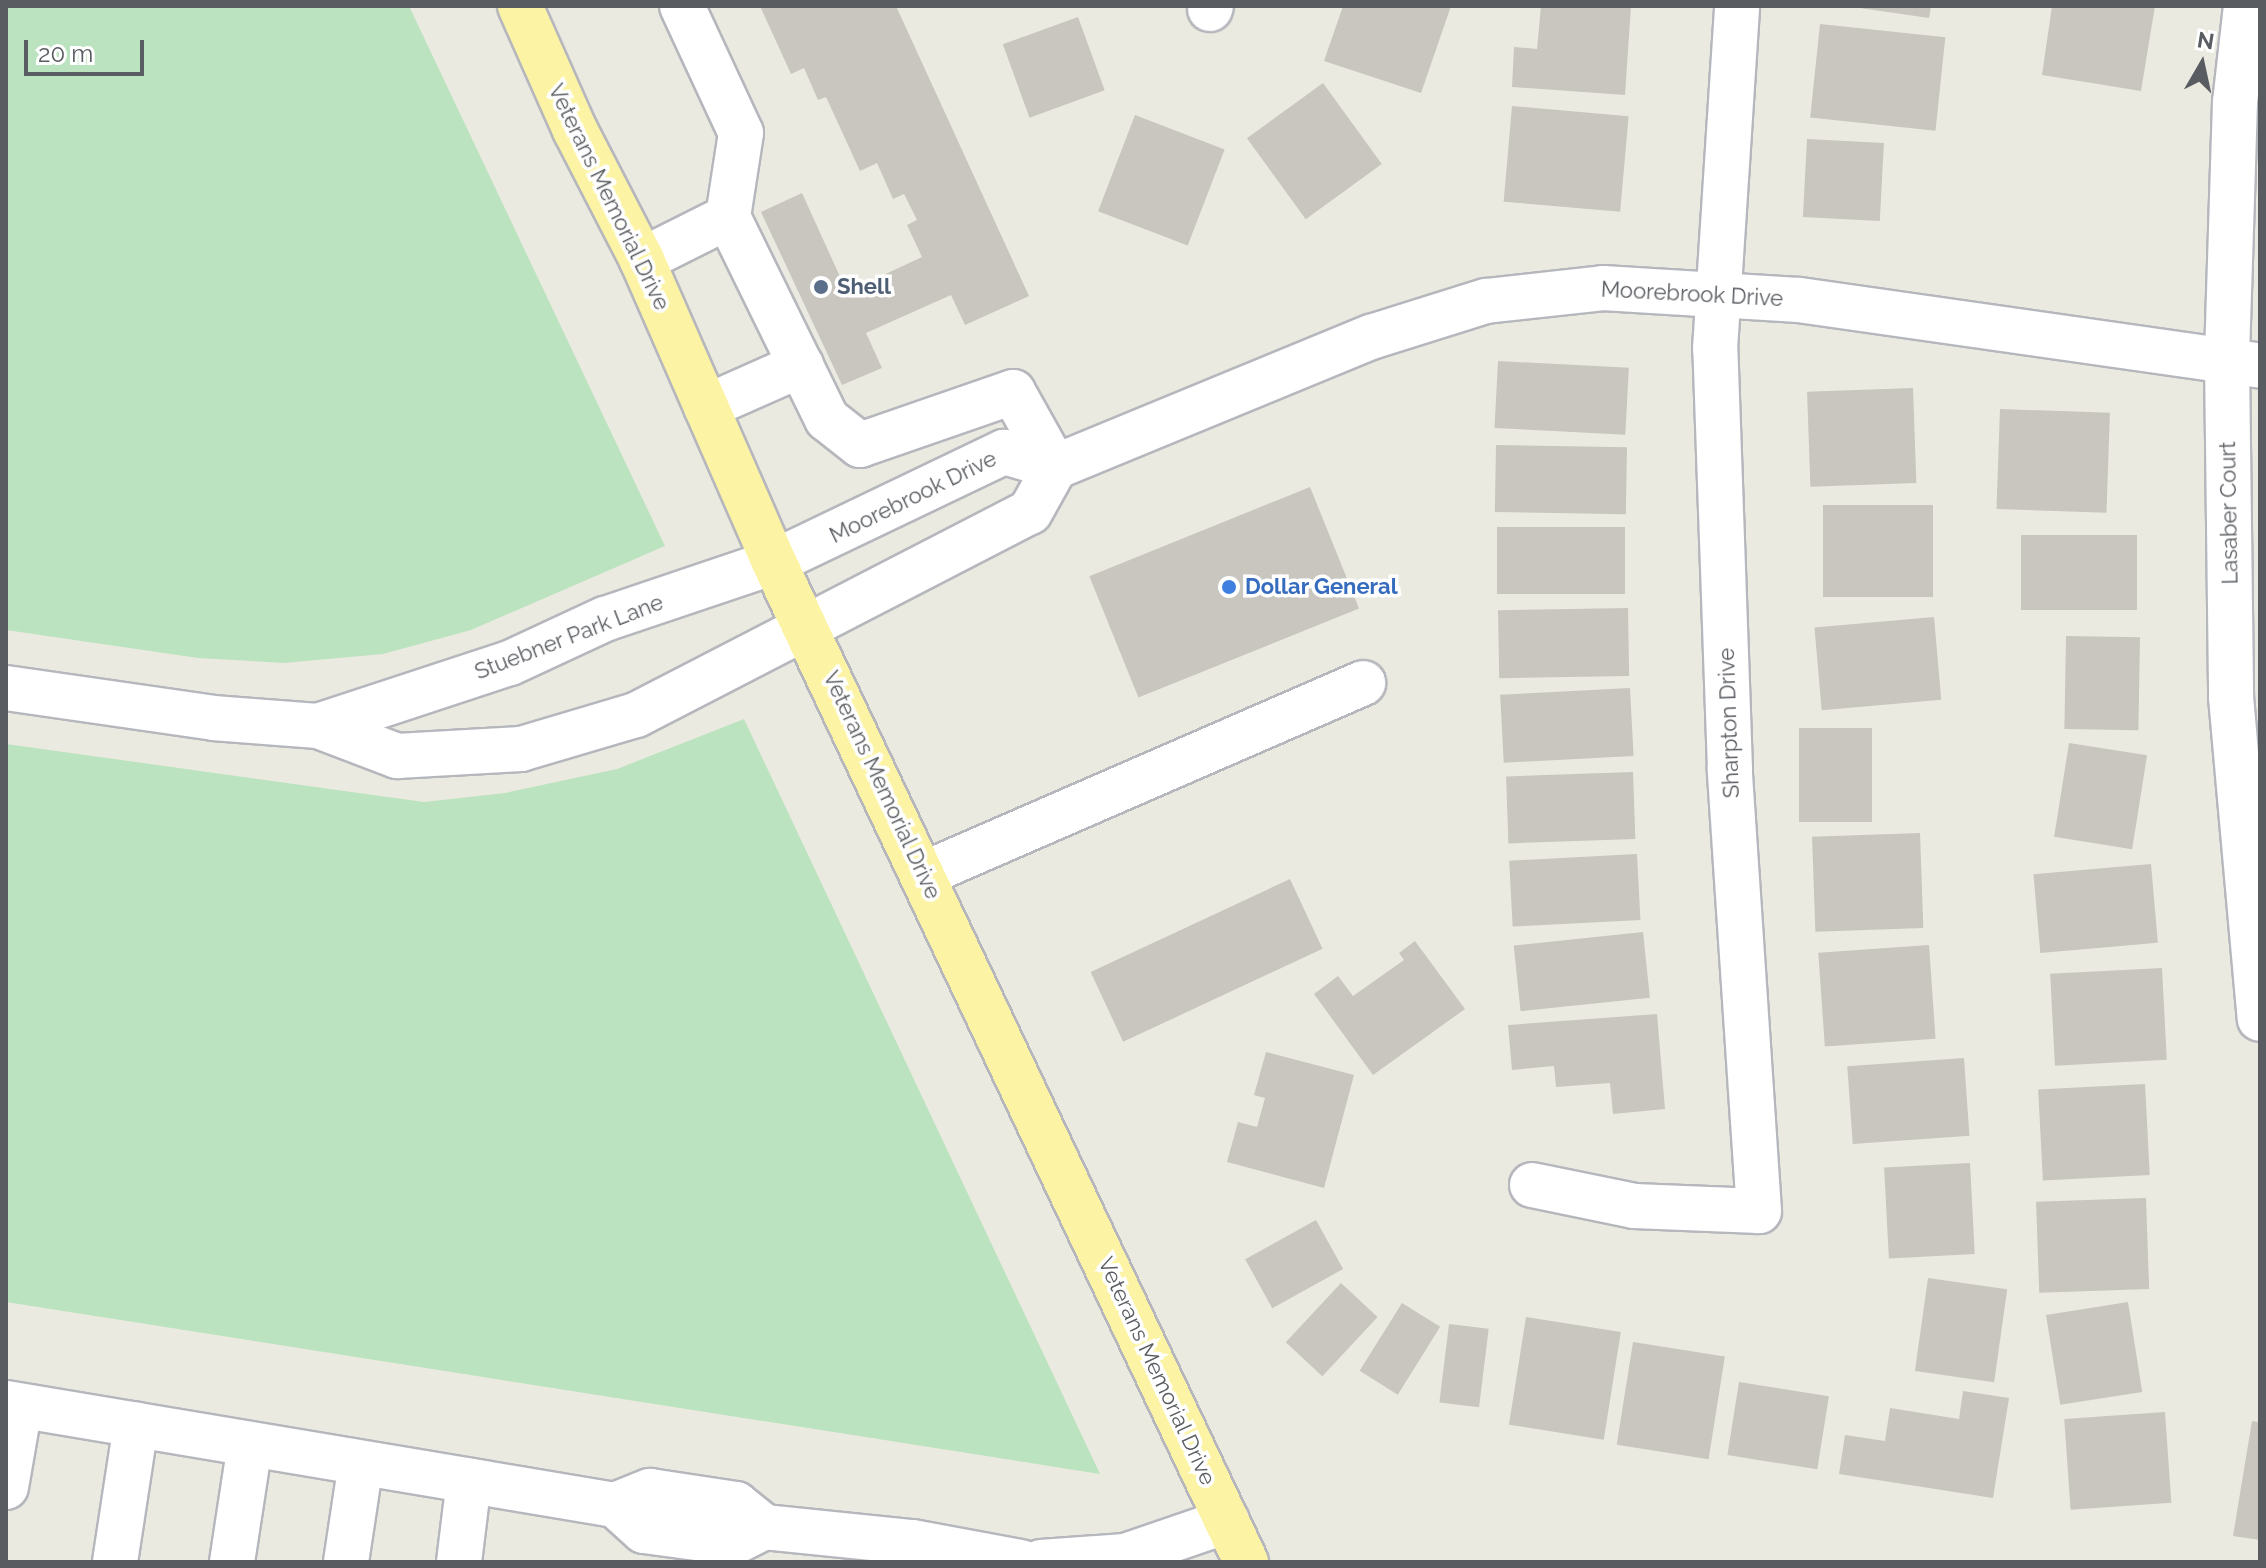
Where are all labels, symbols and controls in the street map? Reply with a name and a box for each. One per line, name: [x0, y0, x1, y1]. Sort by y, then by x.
scale bar: [28, 24, 148, 74]
north arrow: [2162, 24, 2242, 104]
text: N: [2195, 26, 2216, 54]
text: 20 m: [38, 39, 93, 68]
street label: Veterans Memorial Drive: [543, 79, 675, 315]
place label: Shell: [837, 274, 891, 300]
street label: Moorebrook Drive: [1600, 276, 1784, 312]
marker: Shell: [812, 278, 830, 296]
street label: Lasaber Court: [2215, 441, 2243, 585]
street label: Moorebrook Drive: [825, 445, 1001, 549]
place label: Dollar General: [1245, 574, 1398, 600]
marker: Dollar General: [1220, 578, 1238, 596]
street label: Stuebner Park Lane: [471, 589, 667, 685]
street label: Sharpton Drive: [1713, 647, 1745, 799]
street label: Veterans Memorial Drive: [817, 667, 947, 903]
street label: Veterans Memorial Drive: [1092, 1253, 1222, 1489]

